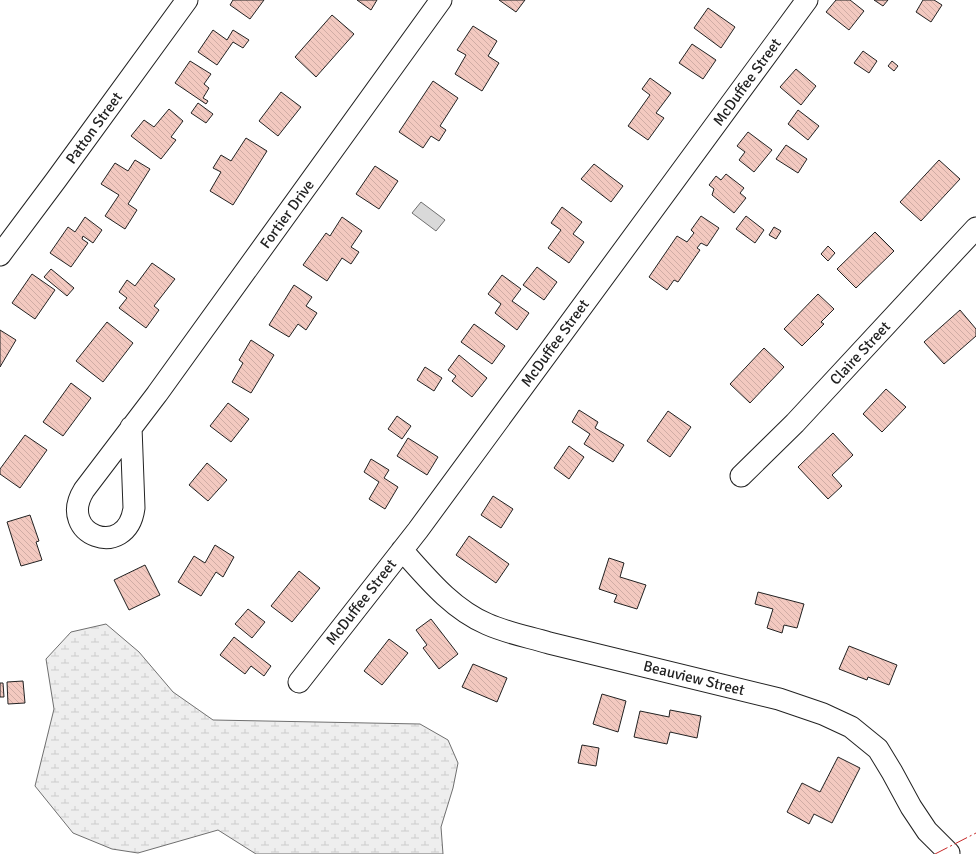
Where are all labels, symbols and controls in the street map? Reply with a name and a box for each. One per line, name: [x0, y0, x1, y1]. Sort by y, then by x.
street label: McDuffee Street: [709, 35, 785, 129]
street label: Patton Street: [62, 89, 126, 167]
street label: Fortier Drive: [256, 176, 318, 252]
street label: McDuffee Street: [517, 296, 593, 390]
street label: Claire Street: [826, 317, 894, 389]
street label: McDuffee Street: [322, 555, 400, 649]
street label: Beauview Street: [642, 657, 746, 699]

